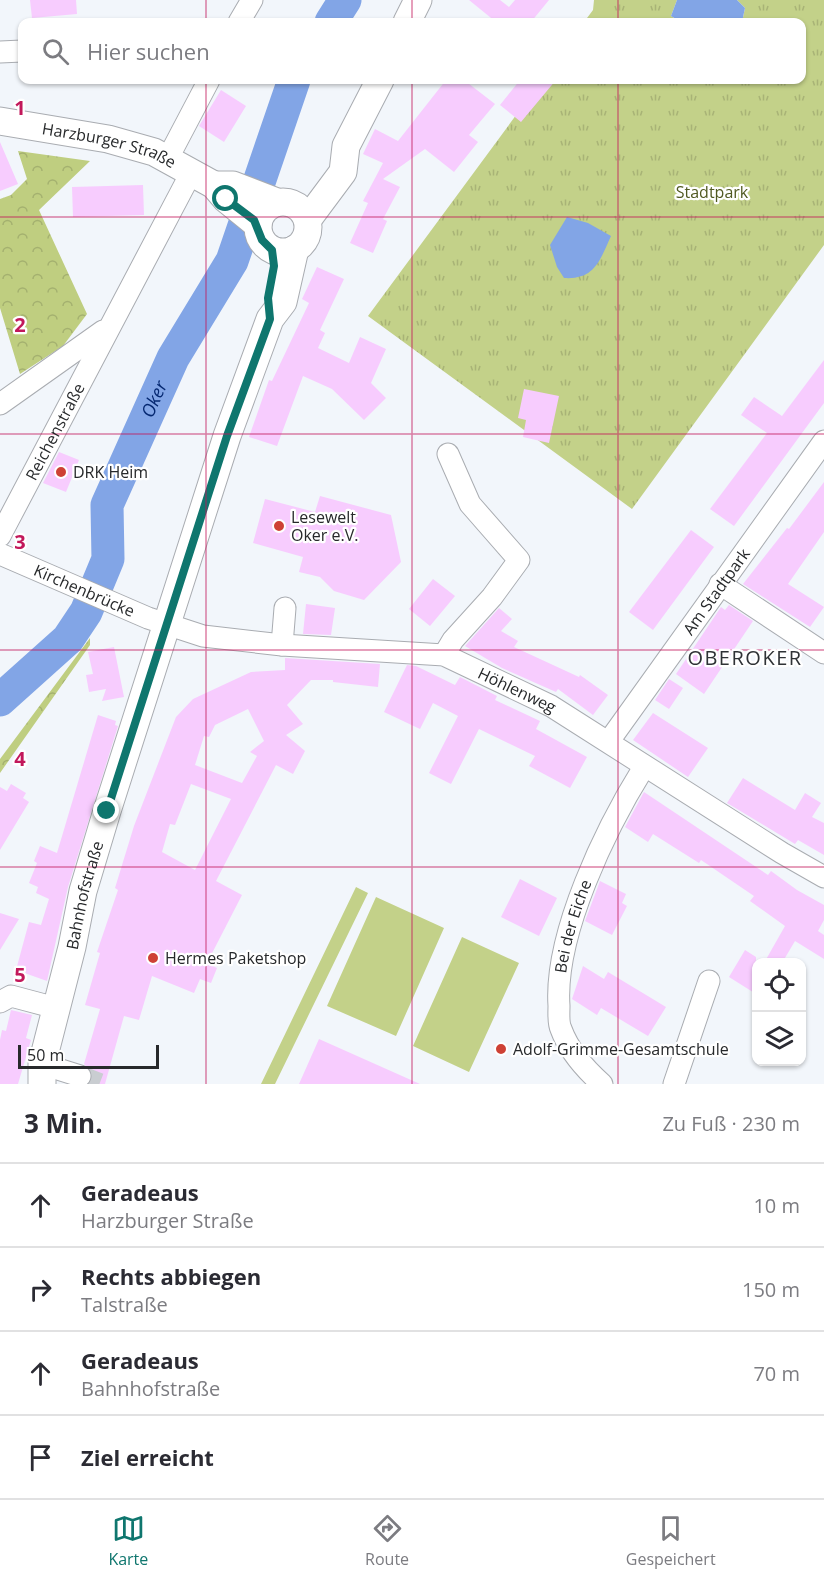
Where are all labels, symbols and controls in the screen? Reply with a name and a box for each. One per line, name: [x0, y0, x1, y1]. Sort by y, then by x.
search box: [18, 18, 806, 84]
icon: search: [39, 35, 72, 68]
text: Hier suchen: [87, 36, 210, 66]
text: 1: [14, 94, 26, 121]
street label: Harzburger Straße: [41, 117, 180, 173]
park label: Stadtpark: [676, 181, 749, 203]
route start: [212, 185, 238, 211]
text: 2: [14, 311, 26, 338]
water label: Oker: [135, 376, 173, 421]
street label: Reichenstraße: [20, 379, 90, 484]
place label: DRK Heim: [73, 461, 148, 483]
marker: DRK Heim: [54, 465, 68, 479]
place label: Lesewelt Oker e.V.: [291, 506, 358, 546]
marker: Lesewelt Oker e.V.: [272, 519, 286, 533]
text: 3: [14, 528, 26, 555]
street label: Am Stadtpark: [678, 543, 755, 639]
street label: Kirchenbrücke: [31, 559, 138, 622]
district label: OBEROKER: [687, 644, 803, 671]
street label: Höhlenweg: [474, 662, 561, 718]
text: 4: [14, 745, 26, 772]
route end: [93, 797, 119, 823]
street label: Bahnhofstraße: [61, 838, 108, 952]
street label: Bei der Eiche: [549, 876, 596, 974]
place label: Hermes Paketshop: [165, 947, 306, 969]
marker: Hermes Paketshop: [146, 951, 160, 965]
map controls: [752, 958, 806, 1066]
button: locate: [752, 958, 806, 1012]
text: 5: [14, 961, 26, 988]
button: layers: [752, 1012, 806, 1066]
place label: Adolf-Grimme-Gesamtschule: [513, 1038, 729, 1060]
scale bar: [18, 1042, 159, 1070]
marker: Adolf-Grimme-Gesamtschule: [494, 1042, 508, 1056]
text: 50 m: [27, 1044, 64, 1066]
text: 3 Min.: [24, 1105, 103, 1141]
text: Zu Fuß · 230 m: [662, 1110, 800, 1137]
text: Geradeaus: [81, 1177, 199, 1207]
icon: ahead: [24, 1189, 57, 1222]
text: 10 m: [753, 1192, 800, 1219]
text: Harzburger Straße: [81, 1207, 254, 1234]
text: Rechts abbiegen: [81, 1261, 261, 1291]
icon: right: [24, 1273, 57, 1306]
text: 150 m: [742, 1276, 800, 1303]
text: Talstraße: [81, 1291, 168, 1318]
text: Geradeaus: [81, 1345, 199, 1375]
icon: ahead: [24, 1357, 57, 1390]
text: 70 m: [753, 1360, 800, 1387]
text: Bahnhofstraße: [81, 1375, 220, 1402]
icon: arrive: [24, 1441, 57, 1474]
text: Ziel erreicht: [81, 1442, 214, 1472]
tab: Karte: [108, 1512, 148, 1570]
tab: Route: [365, 1512, 409, 1570]
tab: Gespeichert: [626, 1512, 716, 1570]

